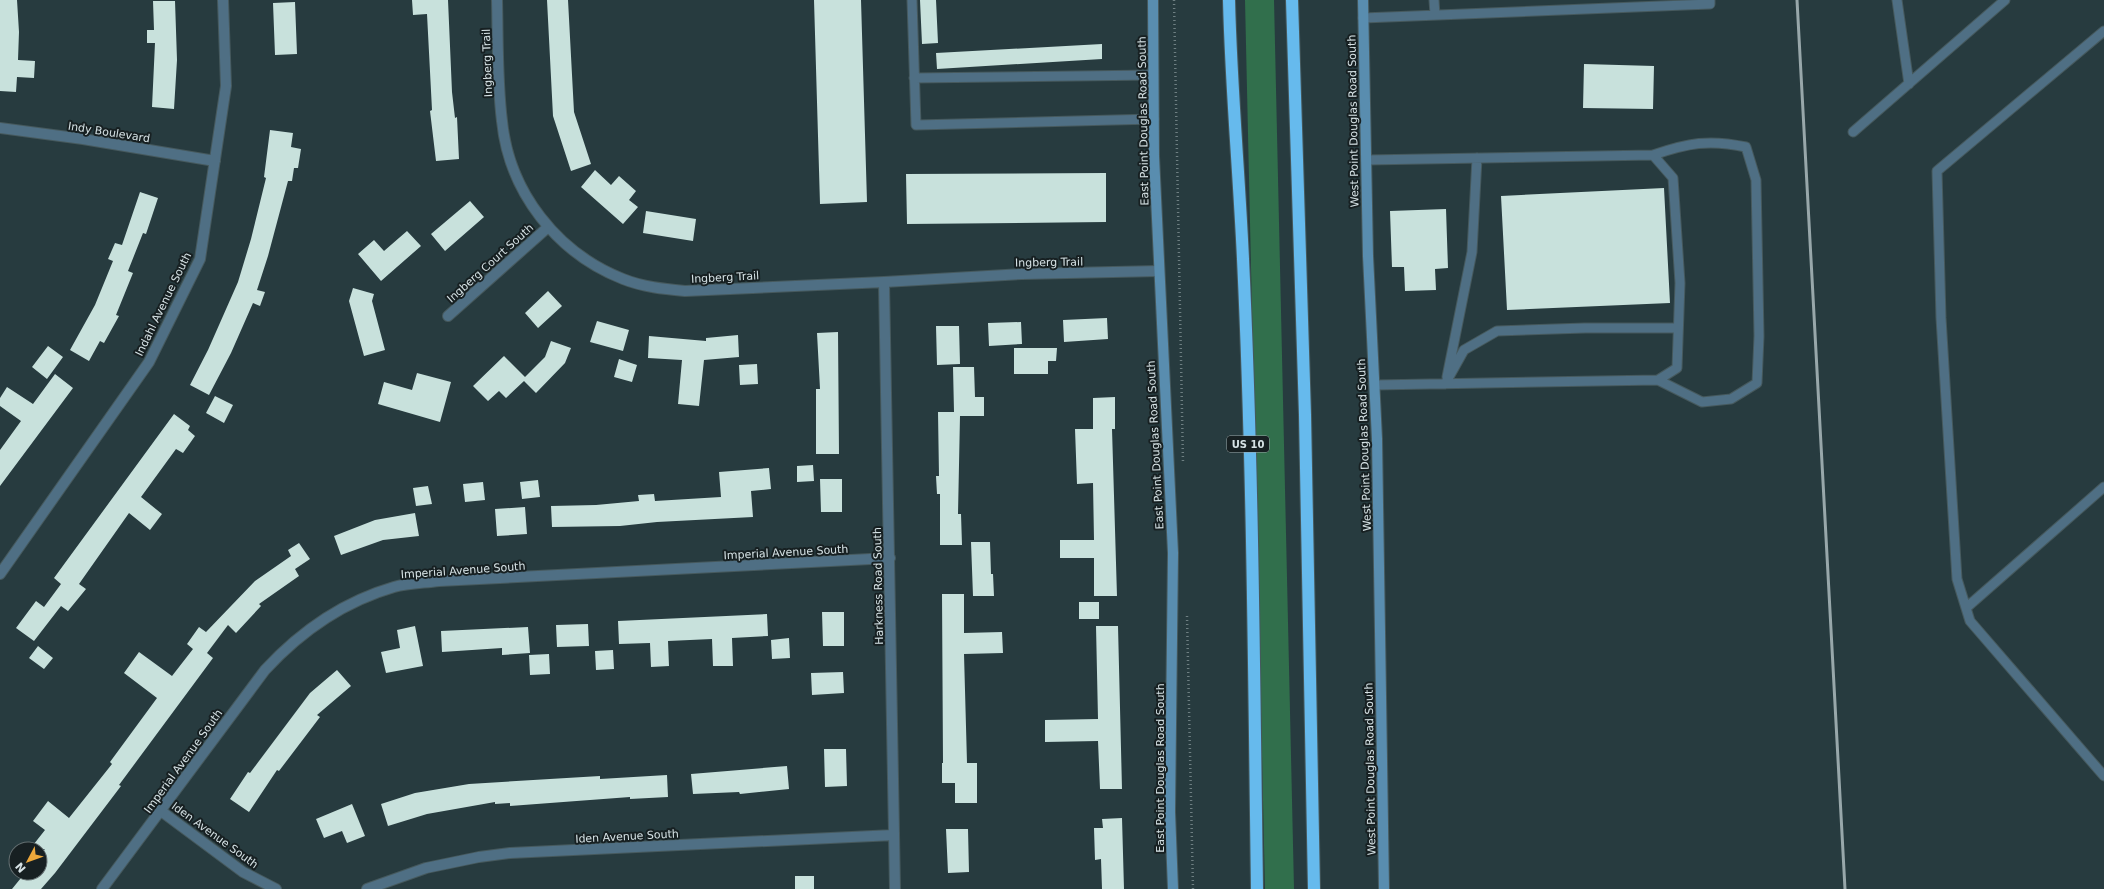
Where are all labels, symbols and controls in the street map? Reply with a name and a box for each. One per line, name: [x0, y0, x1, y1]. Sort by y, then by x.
street label: Ingberg Trail: [480, 29, 495, 97]
street label: West Point Douglas Road South: [1345, 35, 1362, 207]
street label: East Point Douglas Road South: [1136, 36, 1151, 206]
street label: Indy Boulevard: [67, 120, 151, 145]
street label: Ingberg Court South: [445, 221, 536, 305]
street label: Indahl Avenue South: [133, 250, 194, 358]
street label: Ingberg Trail: [1015, 255, 1083, 270]
street label: Ingberg Trail: [691, 269, 759, 286]
street label: West Point Douglas Road South: [1355, 358, 1374, 531]
street label: East Point Douglas Road South: [1145, 360, 1166, 530]
road number: US 10: [1227, 436, 1269, 452]
street label: Harkness Road South: [871, 527, 886, 645]
street label: Imperial Avenue South: [723, 543, 849, 562]
street label: Imperial Avenue South: [400, 560, 526, 581]
street label: East Point Douglas Road South: [1154, 683, 1167, 853]
street label: West Point Douglas Road South: [1362, 683, 1379, 855]
street label: Imperial Avenue South: [141, 707, 225, 816]
street label: Iden Avenue South: [169, 800, 261, 871]
street label: Iden Avenue South: [575, 827, 679, 846]
north arrow: [8, 841, 48, 881]
text: N: [13, 859, 29, 875]

